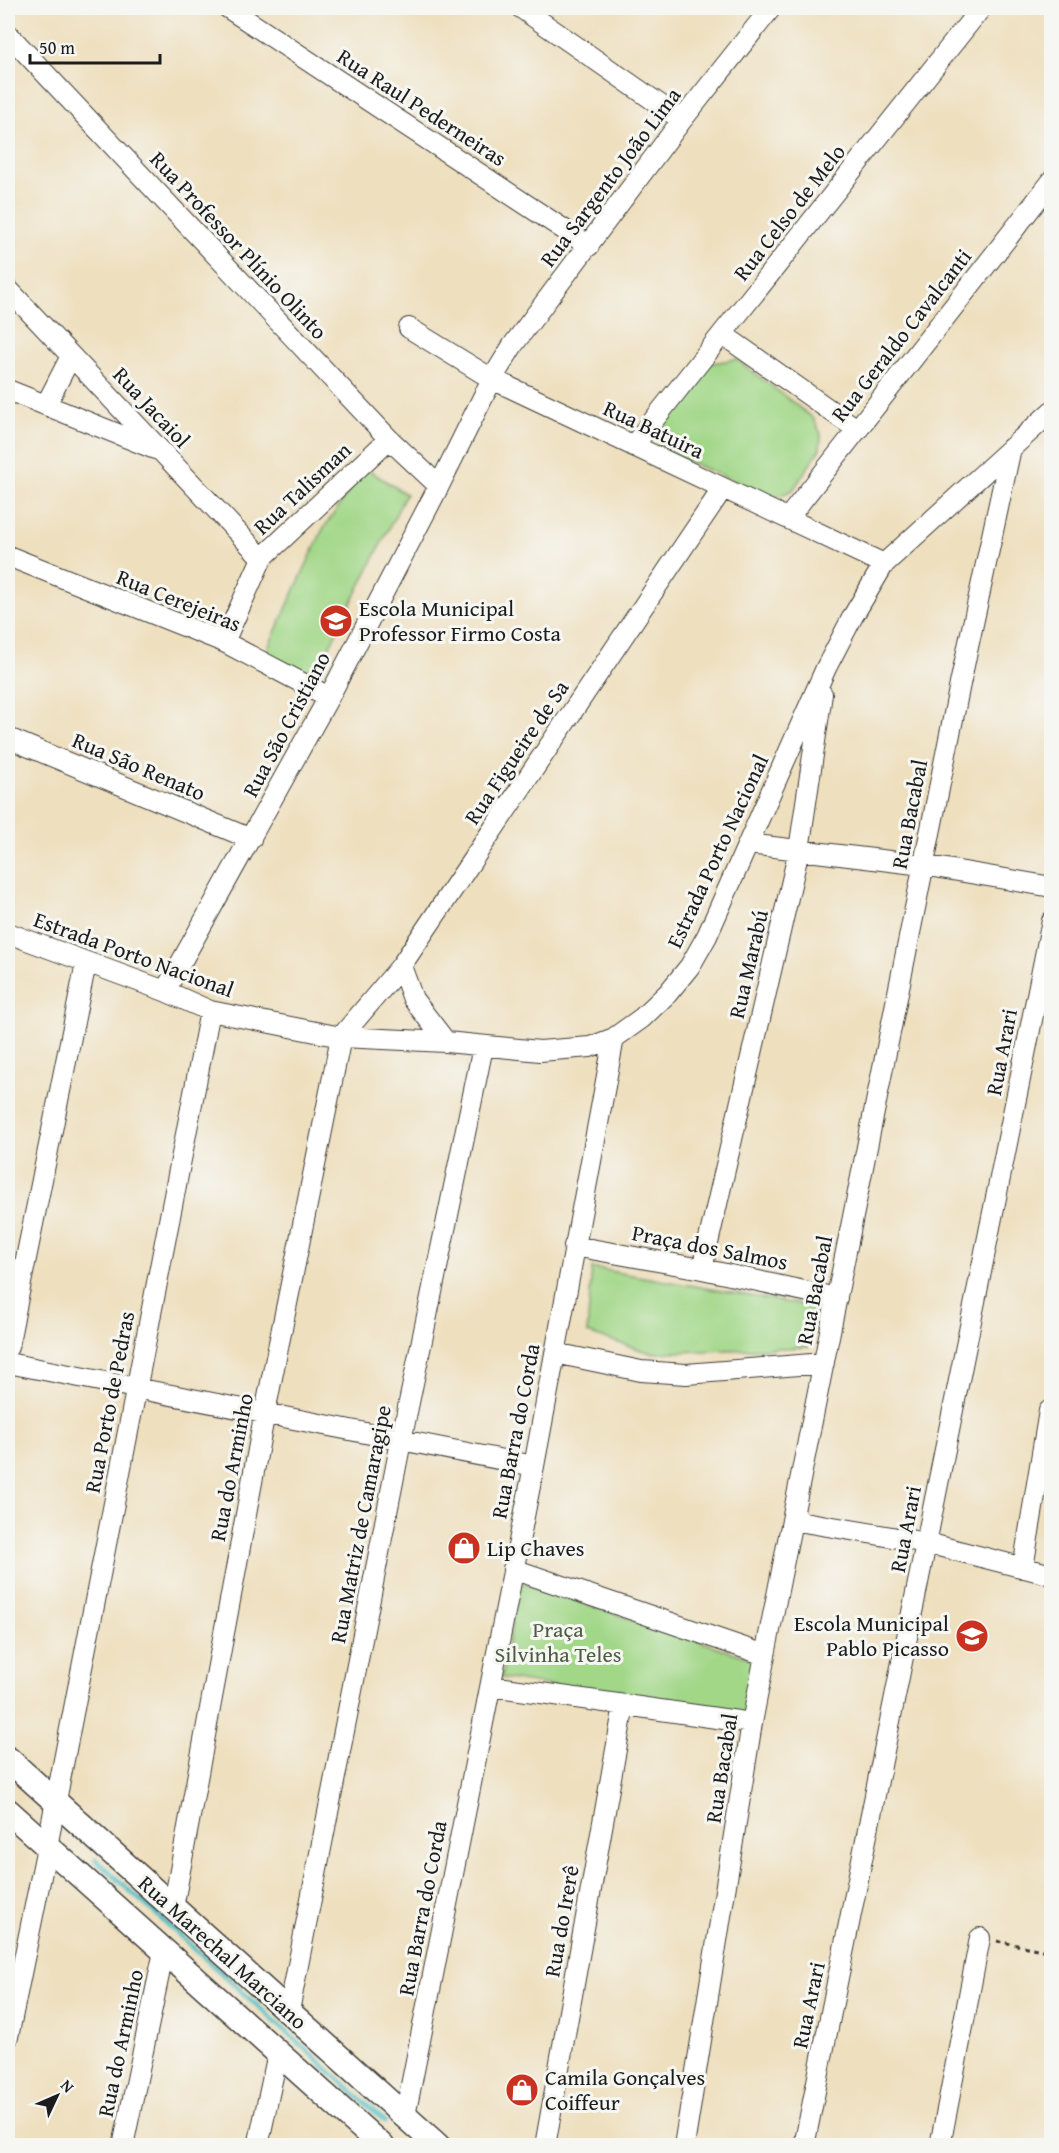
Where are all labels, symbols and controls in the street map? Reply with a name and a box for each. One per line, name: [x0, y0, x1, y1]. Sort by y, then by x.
scale bar: [30, 27, 160, 65]
text: 50 m: [39, 34, 75, 61]
street label: Rua Raul Pederneiras: [331, 40, 513, 174]
street label: Rua Sargento João Lima: [532, 80, 689, 273]
street label: Rua Celso de Melo: [725, 137, 853, 287]
street label: Rua Professor Plínio Olinto: [143, 144, 335, 346]
street label: Rua Geraldo Cavalcanti: [823, 242, 979, 428]
street label: Rua Jacaiol: [106, 359, 198, 455]
street label: Rua Batuira: [598, 392, 710, 467]
street label: Rua Talisman: [246, 434, 359, 542]
street label: Rua Cerejeiras: [112, 561, 246, 639]
place label: Escola Municipal Professor Firmo Costa: [359, 592, 561, 649]
school or university icon: Escola Municipal Professor Firmo Costa: [318, 603, 354, 639]
street label: Rua São Cristiano: [234, 645, 338, 803]
street label: Rua Figueire de Sa: [456, 673, 577, 831]
street label: Rua São Renato: [68, 724, 210, 808]
street label: Estrada Porto Nacional: [658, 749, 776, 953]
street label: Rua Bacabal: [883, 757, 935, 871]
street label: Estrada Porto Nacional: [30, 903, 238, 1005]
street label: Rua Marabú: [720, 906, 776, 1022]
street label: Rua Arari: [977, 1006, 1025, 1098]
street label: Praça dos Salmos: [629, 1216, 791, 1278]
street label: Rua Bacabal: [788, 1233, 840, 1347]
street label: Rua Porto de Pedras: [76, 1308, 142, 1496]
street label: Rua Barra do Corda: [482, 1340, 548, 1521]
street label: Rua do Arminho: [201, 1390, 261, 1544]
street label: Rua Matriz de Camaragipe: [321, 1402, 399, 1646]
street label: Rua Arari: [881, 1483, 929, 1575]
shop icon: Lip Chaves: [446, 1530, 482, 1566]
place label: Lip Chaves: [487, 1532, 584, 1564]
place label: Escola Municipal Pablo Picasso: [794, 1607, 949, 1664]
park label: Praça Silvinha Teles: [494, 1613, 622, 1670]
school or university icon: Escola Municipal Pablo Picasso: [954, 1618, 990, 1654]
street label: Rua Bacabal: [697, 1711, 745, 1825]
street label: Rua Barra do Corda: [389, 1817, 455, 1998]
street label: Rua do Irerê: [535, 1863, 587, 1979]
street label: Rua Marechal Marciano: [131, 1867, 315, 2037]
street label: Rua Arari: [783, 1959, 833, 2051]
street label: Rua do Arminho: [89, 1966, 151, 2120]
place label: Camila Gonçalves Coiffeur: [545, 2061, 705, 2118]
north arrow: [27, 2066, 87, 2126]
shop icon: Camila Gonçalves Coiffeur: [504, 2072, 540, 2108]
text: N: [55, 2073, 80, 2098]

